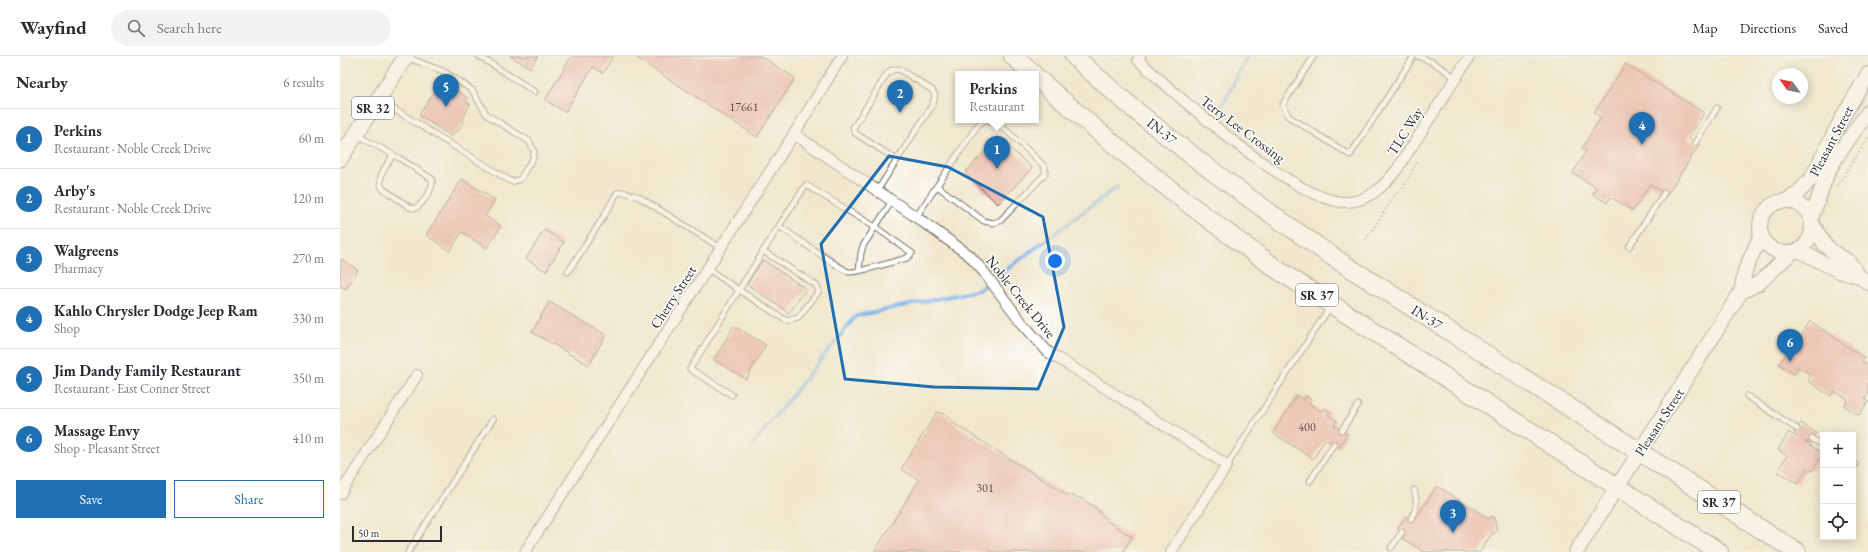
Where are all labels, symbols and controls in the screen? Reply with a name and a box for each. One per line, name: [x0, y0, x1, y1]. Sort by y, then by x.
search box: [111, 10, 391, 46]
text: Wayfind: [20, 15, 87, 40]
icon: search: [125, 17, 147, 39]
text: Search here: [157, 18, 222, 37]
text: Map: [1692, 19, 1718, 37]
text: Directions: [1740, 19, 1796, 37]
text: Saved: [1818, 19, 1848, 37]
north arrow: [1772, 68, 1808, 104]
text: Nearby: [16, 71, 68, 93]
popup: [955, 71, 1039, 123]
text: 6 results: [283, 74, 324, 91]
pin: 5: [433, 74, 459, 107]
text: Perkins: [969, 79, 1017, 98]
pin: 2: [887, 80, 913, 113]
street label: Terry Lee Crossing: [1197, 91, 1289, 167]
road number: SR 32: [352, 97, 394, 119]
text: Restaurant: [969, 98, 1025, 115]
house number: 17661: [730, 99, 759, 115]
street label: Pleasant Street: [1805, 102, 1857, 179]
street label: TLC Way: [1383, 103, 1427, 158]
pin: 4: [1629, 112, 1655, 145]
street label: IN-37: [1143, 114, 1181, 149]
text: Perkins: [54, 121, 102, 140]
text: 1: [26, 130, 32, 147]
text: 60 m: [299, 130, 324, 147]
pin: 1: [984, 136, 1010, 169]
text: Restaurant · Noble Creek Drive: [54, 140, 211, 157]
text: Arby's: [54, 181, 95, 200]
text: 2: [26, 190, 32, 207]
text: 120 m: [293, 190, 324, 207]
text: Restaurant · Noble Creek Drive: [54, 200, 211, 217]
text: Walgreens: [54, 241, 118, 260]
text: 3: [26, 250, 32, 267]
text: 270 m: [293, 250, 324, 267]
your location: [1045, 251, 1065, 271]
street label: Noble Creek Drive: [982, 252, 1060, 342]
text: Pharmacy: [54, 260, 103, 277]
street label: Cherry Street: [646, 262, 700, 332]
road number: SR 37: [1296, 284, 1338, 306]
text: Kahlo Chrysler Dodge Jeep Ram: [54, 301, 258, 320]
street label: IN-37: [1408, 301, 1446, 334]
text: 4: [26, 310, 32, 327]
text: 330 m: [293, 310, 324, 327]
text: Shop: [54, 320, 80, 337]
pin: 6: [1777, 329, 1803, 362]
text: Jim Dandy Family Restaurant: [54, 361, 241, 380]
text: 5: [26, 370, 32, 387]
text: 350 m: [293, 370, 324, 387]
text: Restaurant · East Conner Street: [54, 380, 210, 397]
street label: Pleasant Street: [1630, 384, 1688, 459]
house number: 400: [1298, 419, 1316, 435]
text: Massage Envy: [54, 421, 140, 440]
text: 6: [26, 430, 32, 447]
text: 410 m: [293, 430, 324, 447]
map controls: [1820, 432, 1856, 540]
button: +: [1820, 432, 1856, 468]
text: Shop · Pleasant Street: [54, 440, 160, 457]
button: −: [1820, 468, 1856, 504]
button: Save: [16, 480, 166, 518]
button: Share: [174, 480, 324, 518]
house number: 301: [976, 480, 994, 496]
road number: SR 37: [1698, 491, 1740, 513]
pin: 3: [1440, 500, 1466, 533]
button: locate: [1820, 504, 1856, 540]
scale bar: [352, 524, 442, 543]
text: 50 m: [358, 526, 379, 540]

